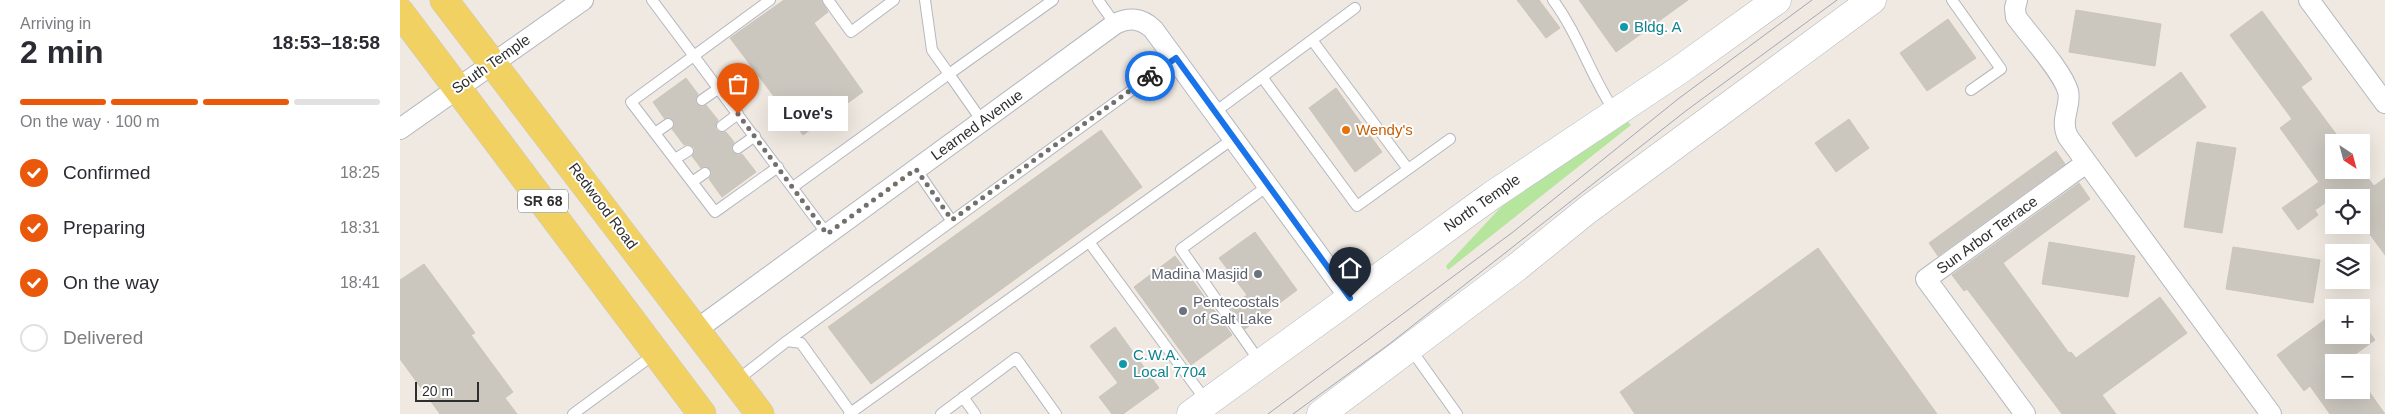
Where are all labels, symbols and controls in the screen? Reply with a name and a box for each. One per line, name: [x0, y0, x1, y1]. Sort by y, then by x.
text: Arriving in: [20, 15, 91, 32]
place label: Bldg. A: [1634, 18, 1682, 35]
marker: Bldg. A: [1618, 21, 1630, 33]
street label: South Temple: [448, 30, 533, 97]
text: 18:53–18:58: [272, 32, 380, 53]
text: 2 min: [20, 34, 104, 70]
courier: [1125, 51, 1175, 101]
icon: bike: [1136, 62, 1164, 90]
pin: [717, 63, 759, 114]
icon: bag: [724, 70, 752, 98]
street label: Learned Avenue: [928, 86, 1026, 164]
callout: Love's: [768, 96, 848, 132]
text: Love's: [783, 105, 833, 122]
text: On the way · 100 m: [20, 113, 160, 130]
place label: Wendy's: [1356, 121, 1413, 138]
marker: Wendy's: [1340, 124, 1352, 136]
north arrow: [2325, 134, 2370, 179]
map controls: [2325, 134, 2370, 399]
icon: check: [20, 159, 48, 187]
street label: Redwood Road: [565, 159, 641, 252]
text: Confirmed: [63, 162, 151, 183]
text: 18:25: [340, 164, 380, 181]
street label: North Temple: [1440, 170, 1523, 235]
button: locate: [2325, 189, 2370, 234]
road number: SR 68: [518, 190, 568, 212]
street label: Sun Arbor Terrace: [1933, 192, 2040, 277]
icon: check: [20, 214, 48, 242]
text: Preparing: [63, 217, 145, 238]
text: 18:31: [340, 219, 380, 236]
button: layers: [2325, 244, 2370, 289]
pin: [1329, 247, 1371, 298]
icon: home: [1336, 254, 1364, 282]
place label: Madina Masjid: [1151, 265, 1248, 282]
marker: Madina Masjid: [1252, 268, 1264, 280]
icon: check: [20, 269, 48, 297]
text: On the way: [63, 272, 159, 293]
text: 18:41: [340, 274, 380, 291]
place label: Pentecostals of Salt Lake: [1193, 293, 1279, 327]
button: +: [2325, 299, 2370, 344]
marker: Pentecostals of Salt Lake: [1177, 305, 1189, 317]
text: Delivered: [63, 327, 143, 348]
place label: C.W.A. Local 7704: [1133, 346, 1206, 380]
button: −: [2325, 354, 2370, 399]
marker: C.W.A. Local 7704: [1117, 358, 1129, 370]
scale bar: [415, 379, 479, 402]
text: 20 m: [422, 383, 453, 399]

